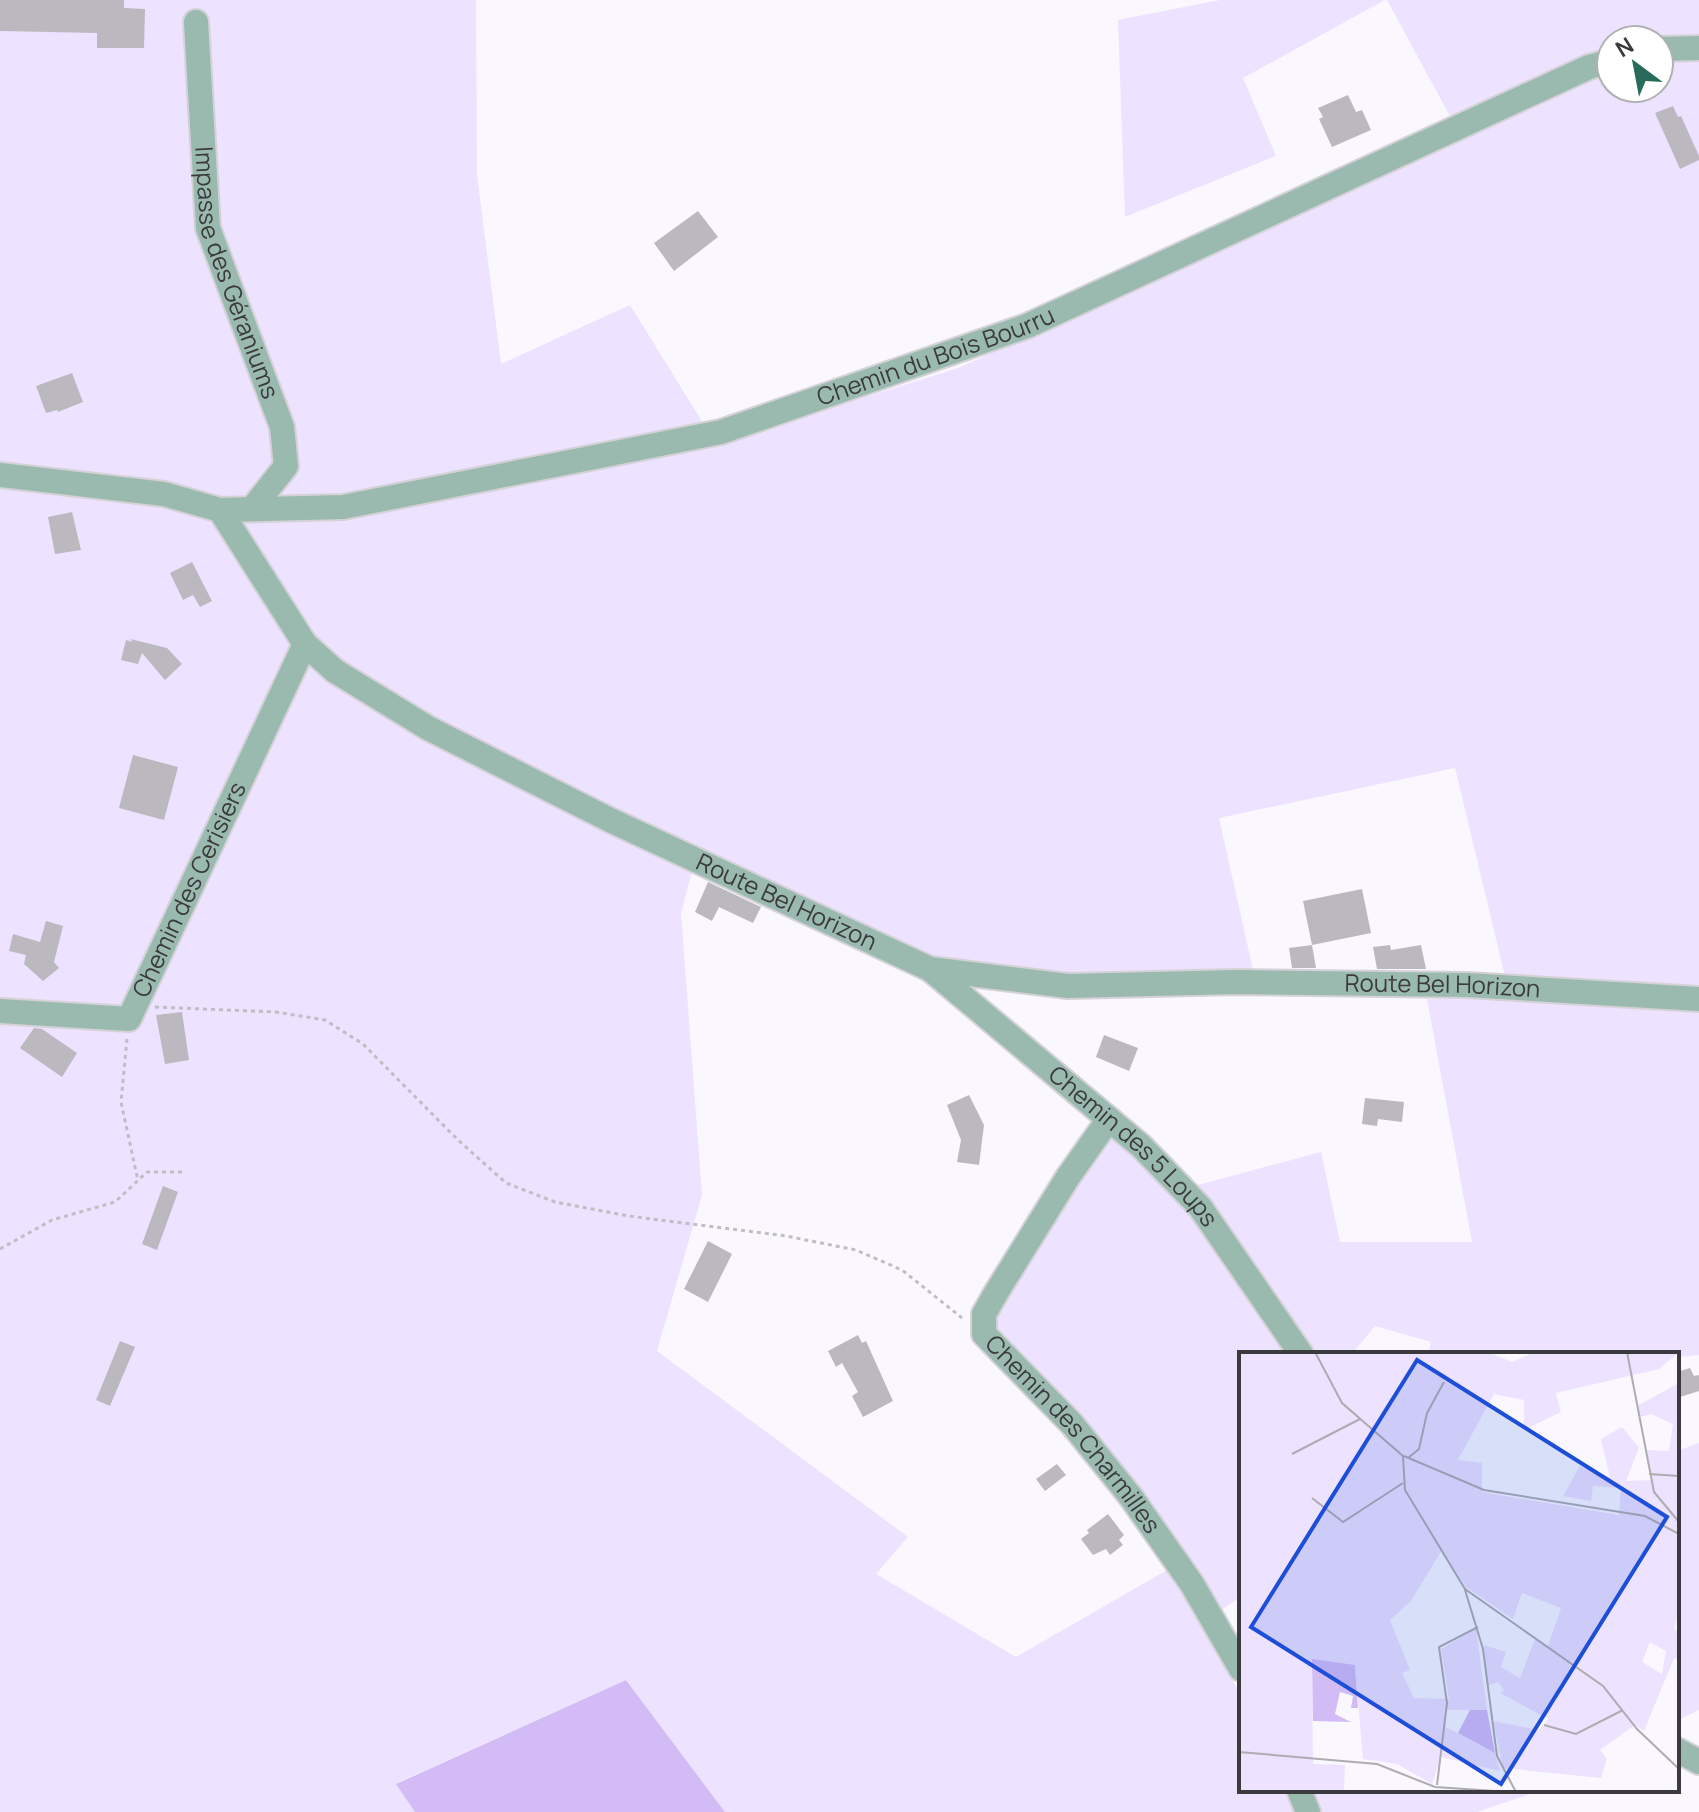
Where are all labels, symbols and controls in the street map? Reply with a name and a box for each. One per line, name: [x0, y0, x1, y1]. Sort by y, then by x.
north arrow: [1595, 24, 1675, 104]
text: N: [1610, 30, 1639, 64]
street label: Impasse des Géraniums: [188, 145, 288, 403]
street label: Chemin du Bois Bourru: [812, 298, 1059, 413]
street label: Chemin des Cerisiers: [124, 776, 253, 1002]
street label: Route Bel Horizon: [691, 844, 883, 957]
street label: Route Bel Horizon: [1344, 965, 1541, 1004]
street label: Chemin des 5 Loups: [1042, 1057, 1227, 1233]
street label: Chemin des Charmilles: [979, 1327, 1169, 1539]
inset map: [1239, 1352, 1679, 1792]

